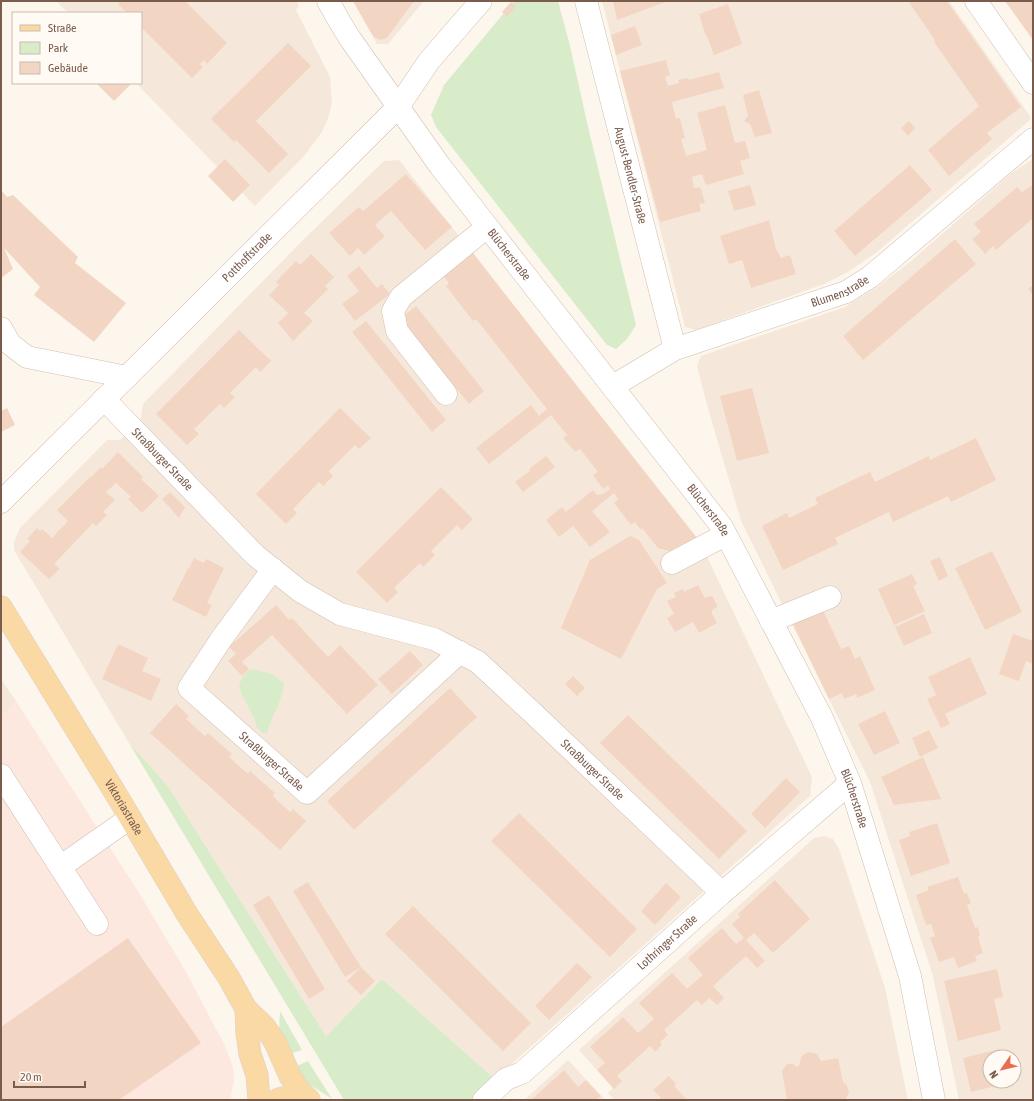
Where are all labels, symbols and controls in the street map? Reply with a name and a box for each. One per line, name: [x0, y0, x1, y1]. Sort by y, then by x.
legend: [12, 12, 142, 84]
text: Straße: [48, 21, 76, 35]
text: Park: [48, 41, 69, 55]
text: Gebäude: [48, 61, 88, 75]
street label: August-Bendler-Straße: [611, 125, 650, 225]
street label: Blücherstraße: [485, 226, 534, 283]
street label: Potthoffstraße: [219, 230, 275, 285]
street label: Blumenstraße: [809, 272, 872, 310]
street label: Straßburger Straße: [129, 425, 196, 494]
street label: Blücherstraße: [684, 481, 732, 538]
street label: Straßburger Straße: [236, 729, 307, 794]
street label: Straßburger Straße: [558, 736, 627, 803]
street label: Blücherstraße: [838, 767, 871, 830]
street label: Viktoriastraße: [102, 777, 146, 838]
street label: Lothringer Straße: [634, 912, 700, 973]
north arrow: [982, 1049, 1022, 1089]
scale bar: [14, 1063, 85, 1089]
text: N: [987, 1069, 1001, 1081]
text: 20 m: [20, 1070, 42, 1084]

